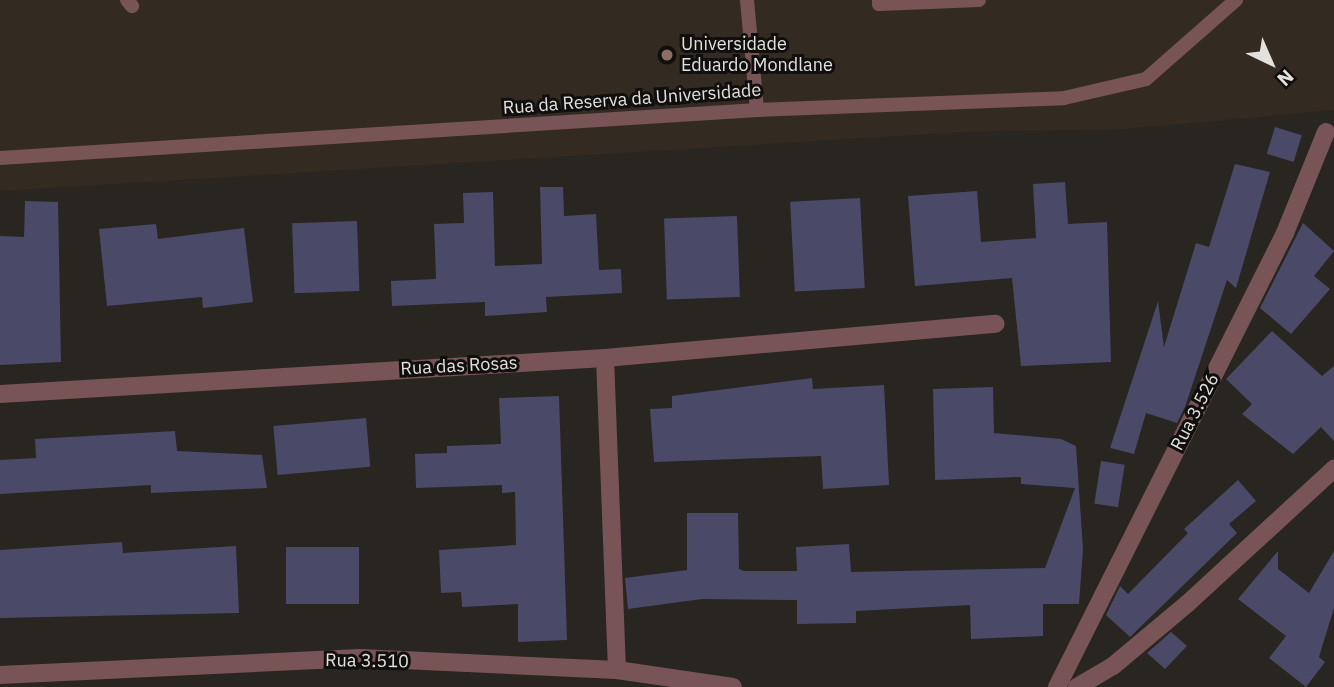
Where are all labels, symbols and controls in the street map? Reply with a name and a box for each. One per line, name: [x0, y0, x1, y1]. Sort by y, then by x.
north arrow: [1236, 28, 1306, 98]
place label: Universidade Eduardo Mondlane: [681, 34, 833, 76]
marker: Universidade Eduardo Mondlane: [659, 47, 675, 63]
text: N: [1272, 65, 1299, 92]
street label: Rua da Reserva da Universidade: [502, 79, 762, 119]
street label: Rua das Rosas: [400, 352, 518, 380]
street label: Rua 3.526: [1166, 370, 1224, 454]
street label: Rua 3.510: [325, 649, 409, 673]

